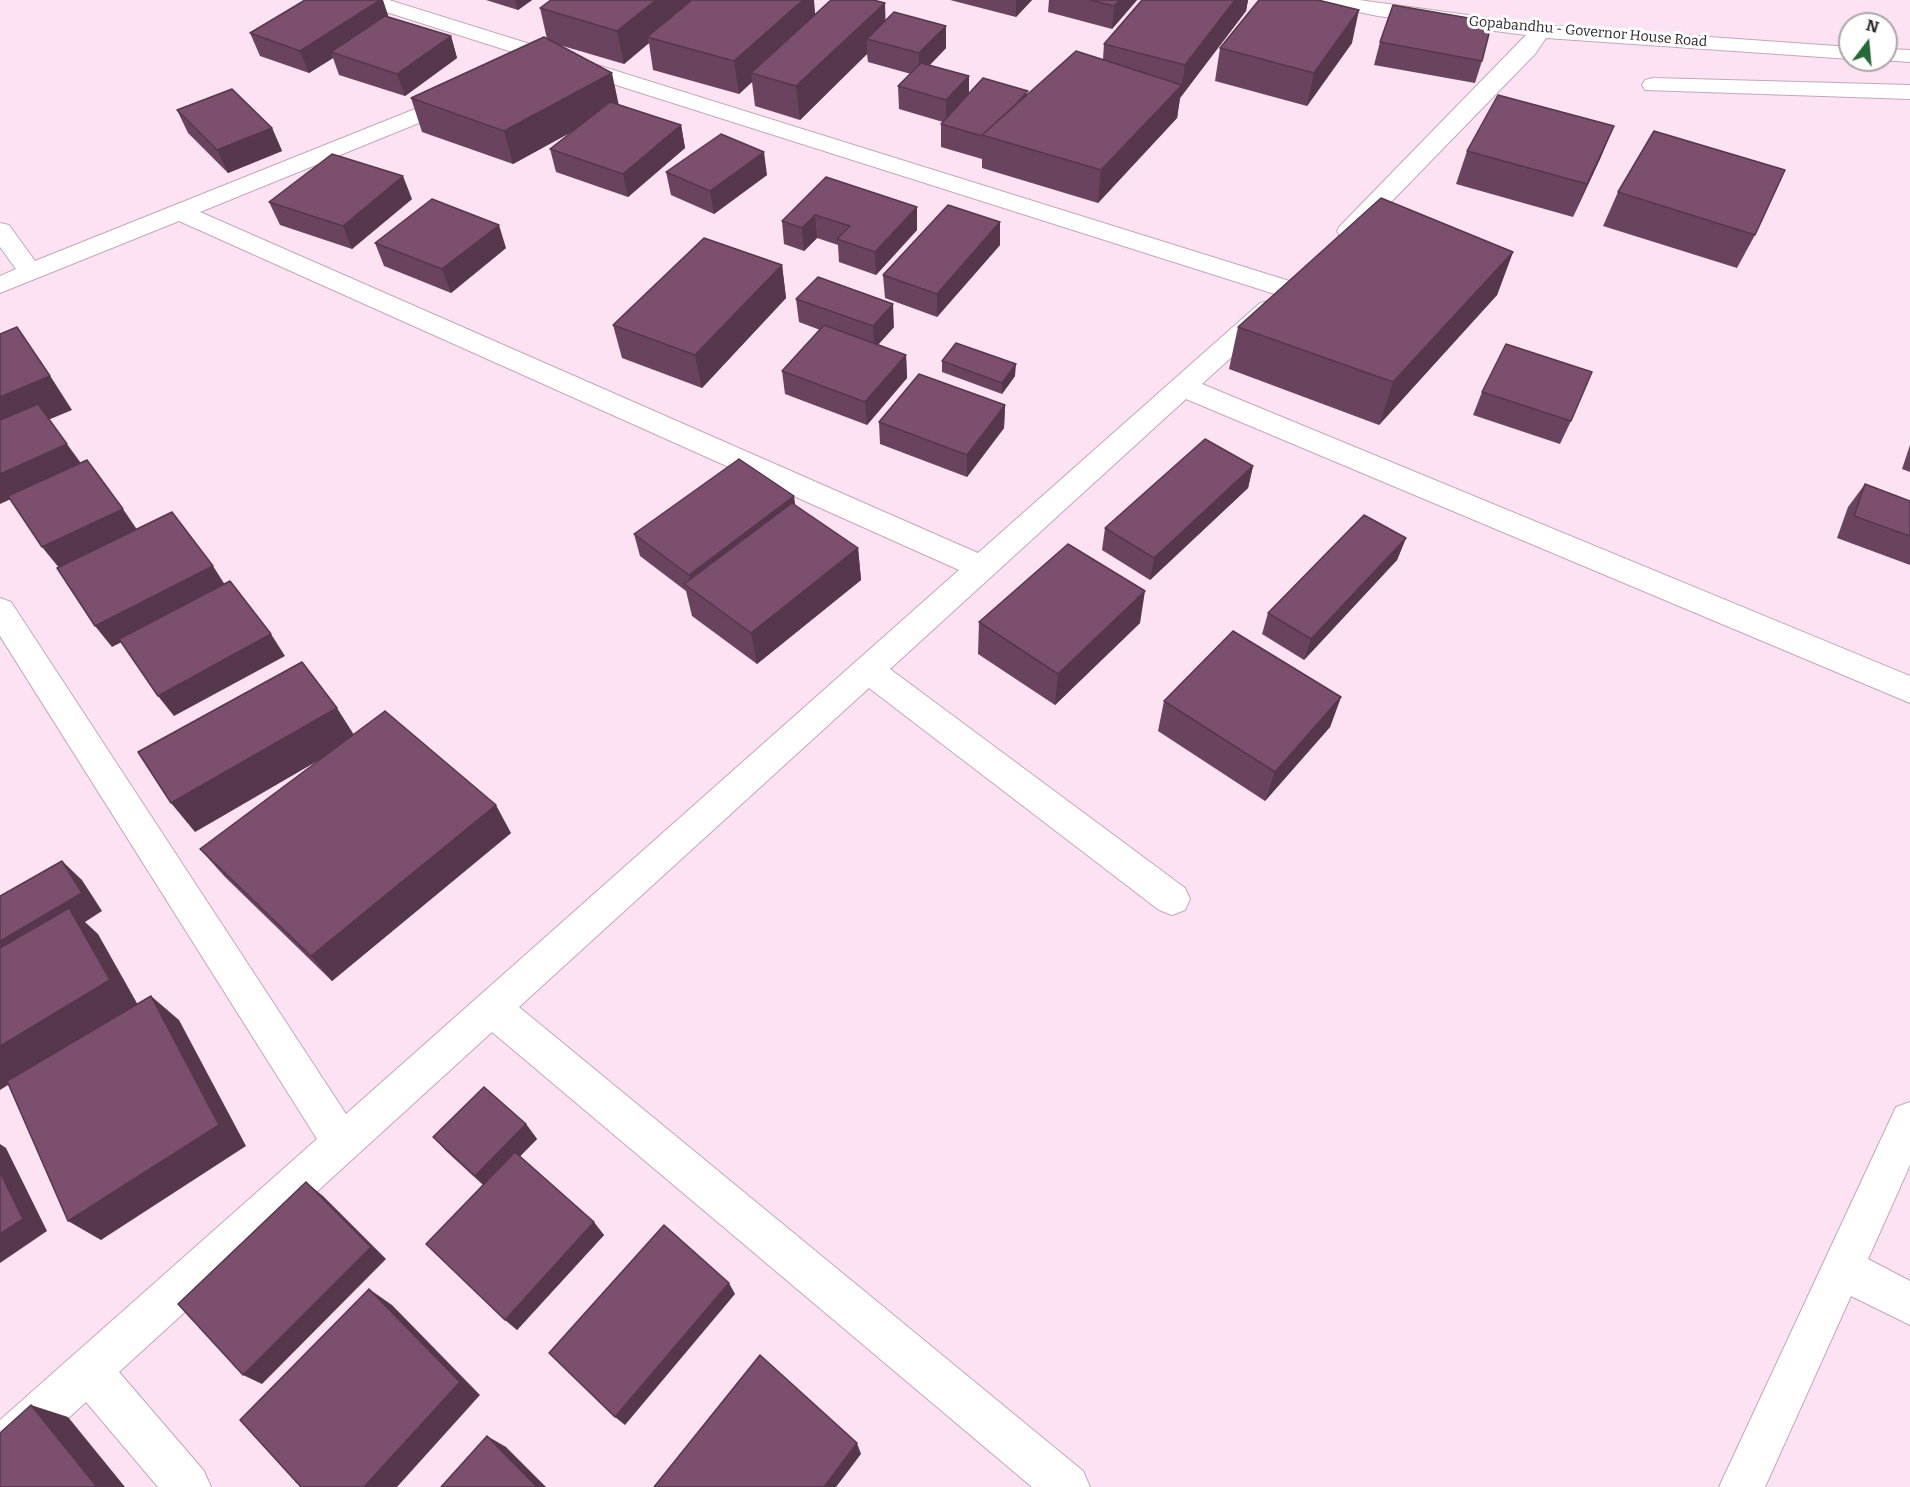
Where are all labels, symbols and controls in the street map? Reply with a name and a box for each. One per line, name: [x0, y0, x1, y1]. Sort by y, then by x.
north arrow: [1838, 12, 1898, 72]
street label: Gopabandhu - Governor House Road: [1468, 13, 1708, 51]
text: N: [1864, 15, 1881, 37]

